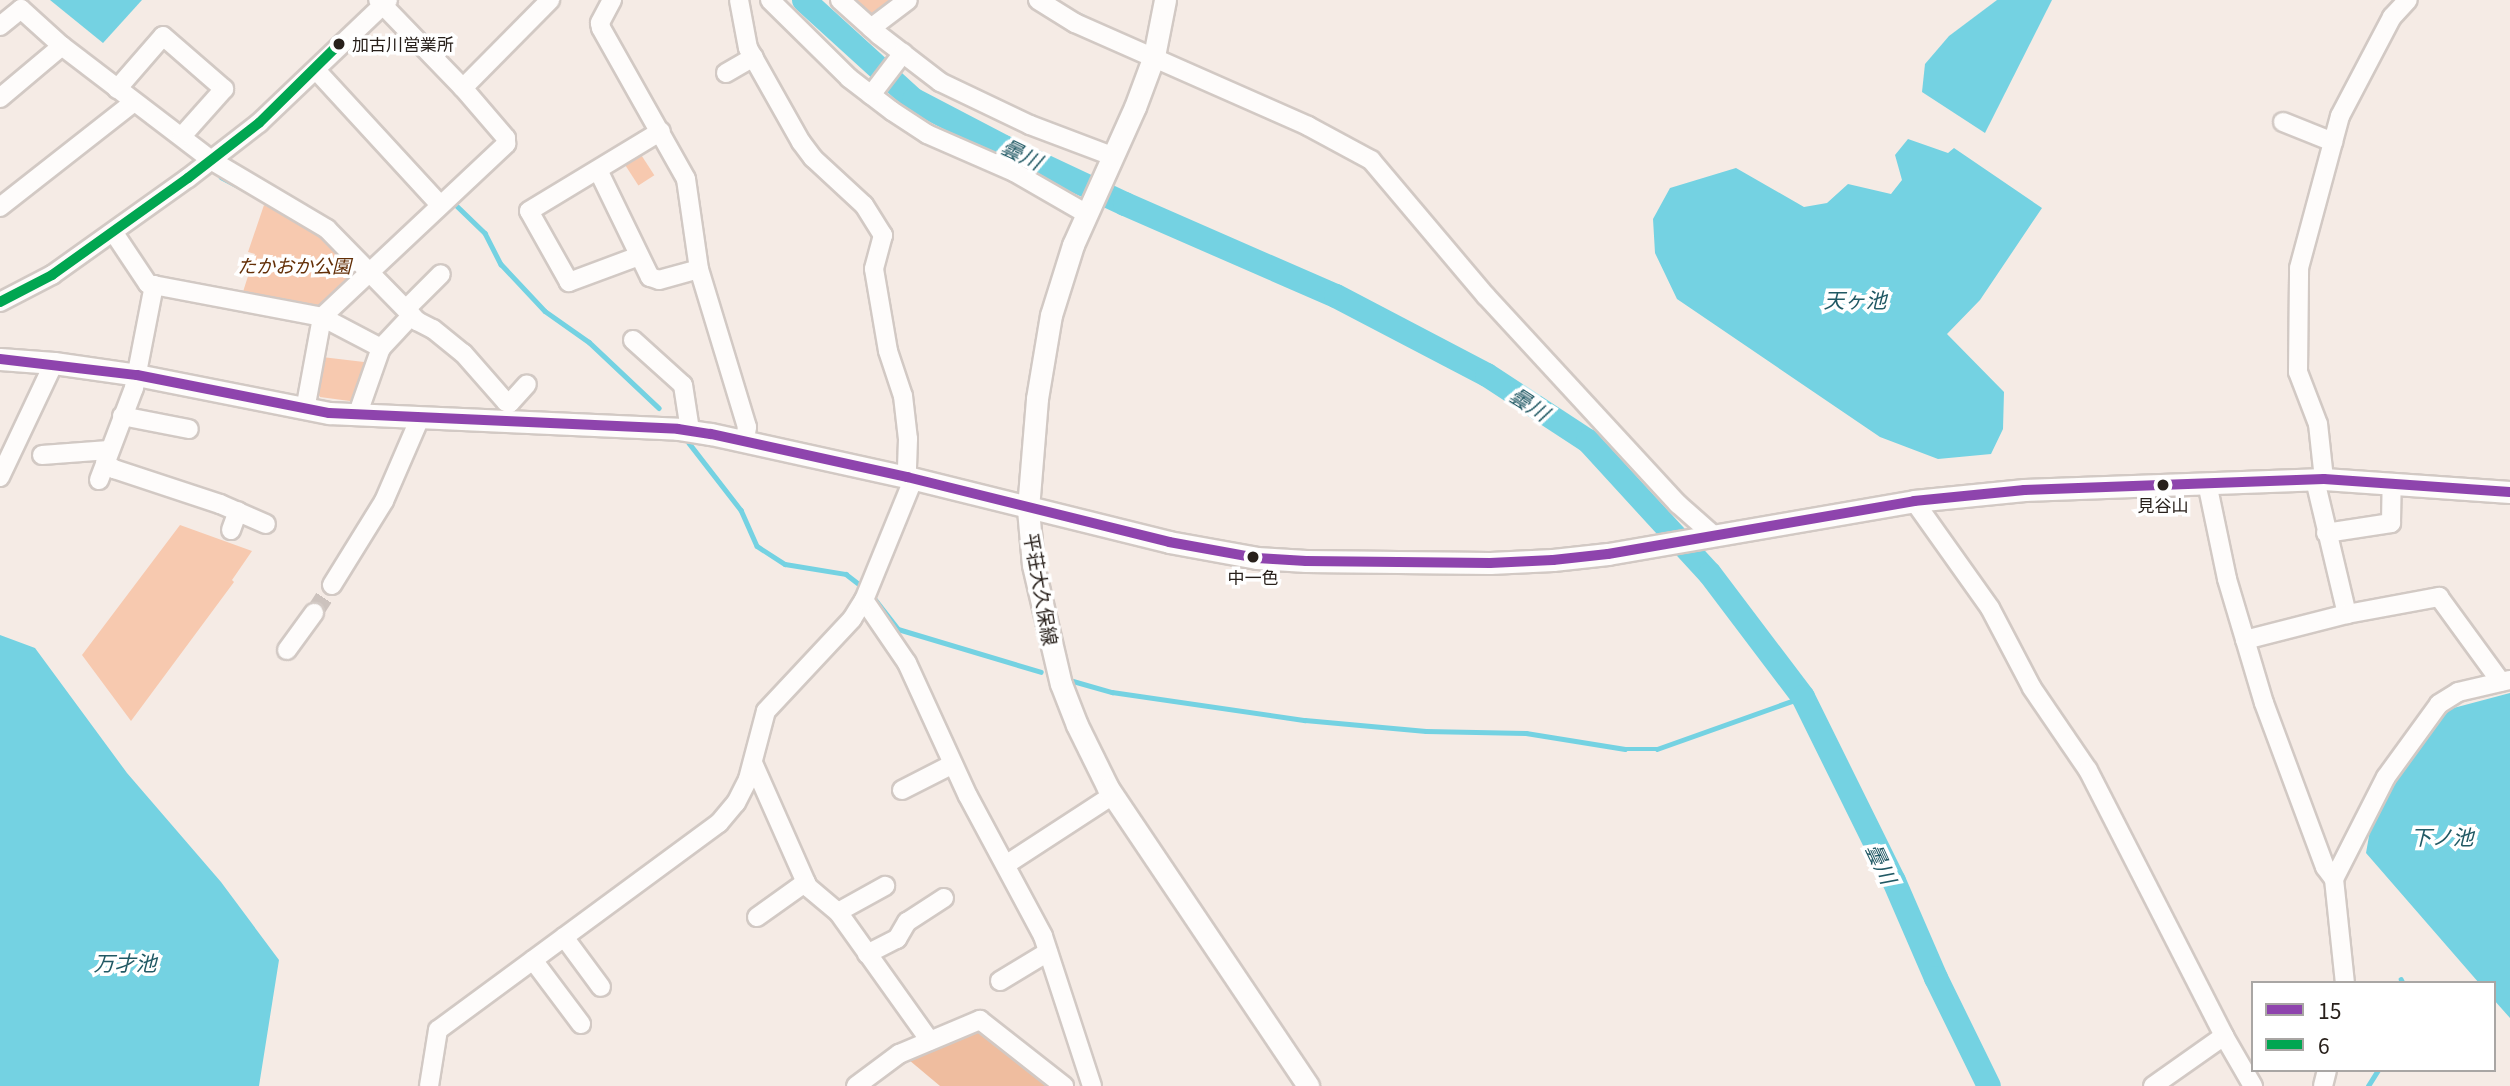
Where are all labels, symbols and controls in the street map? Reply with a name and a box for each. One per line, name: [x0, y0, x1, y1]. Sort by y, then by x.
place label: 加古川営業所: [352, 34, 454, 54]
marker: 加古川営業所: [332, 37, 346, 51]
water label: 曇川: [998, 132, 1046, 174]
park label: たかおか公園: [237, 254, 351, 276]
water label: 天ヶ池: [1824, 286, 1886, 312]
water label: 曇川: [1506, 381, 1554, 425]
marker: 見谷山: [2156, 478, 2170, 492]
place label: 見谷山: [2138, 495, 2188, 515]
street label: 平荘大久保線: [1021, 531, 1063, 647]
marker: 中一色: [1246, 550, 1260, 564]
place label: 中一色: [1228, 567, 1278, 587]
water label: 下ノ池: [2411, 823, 2473, 849]
water label: 曇川: [1862, 839, 1902, 887]
water label: 万才池: [94, 949, 156, 975]
legend: [2251, 981, 2496, 1072]
text: 15: [2318, 995, 2341, 1025]
text: 6: [2318, 1030, 2330, 1060]

